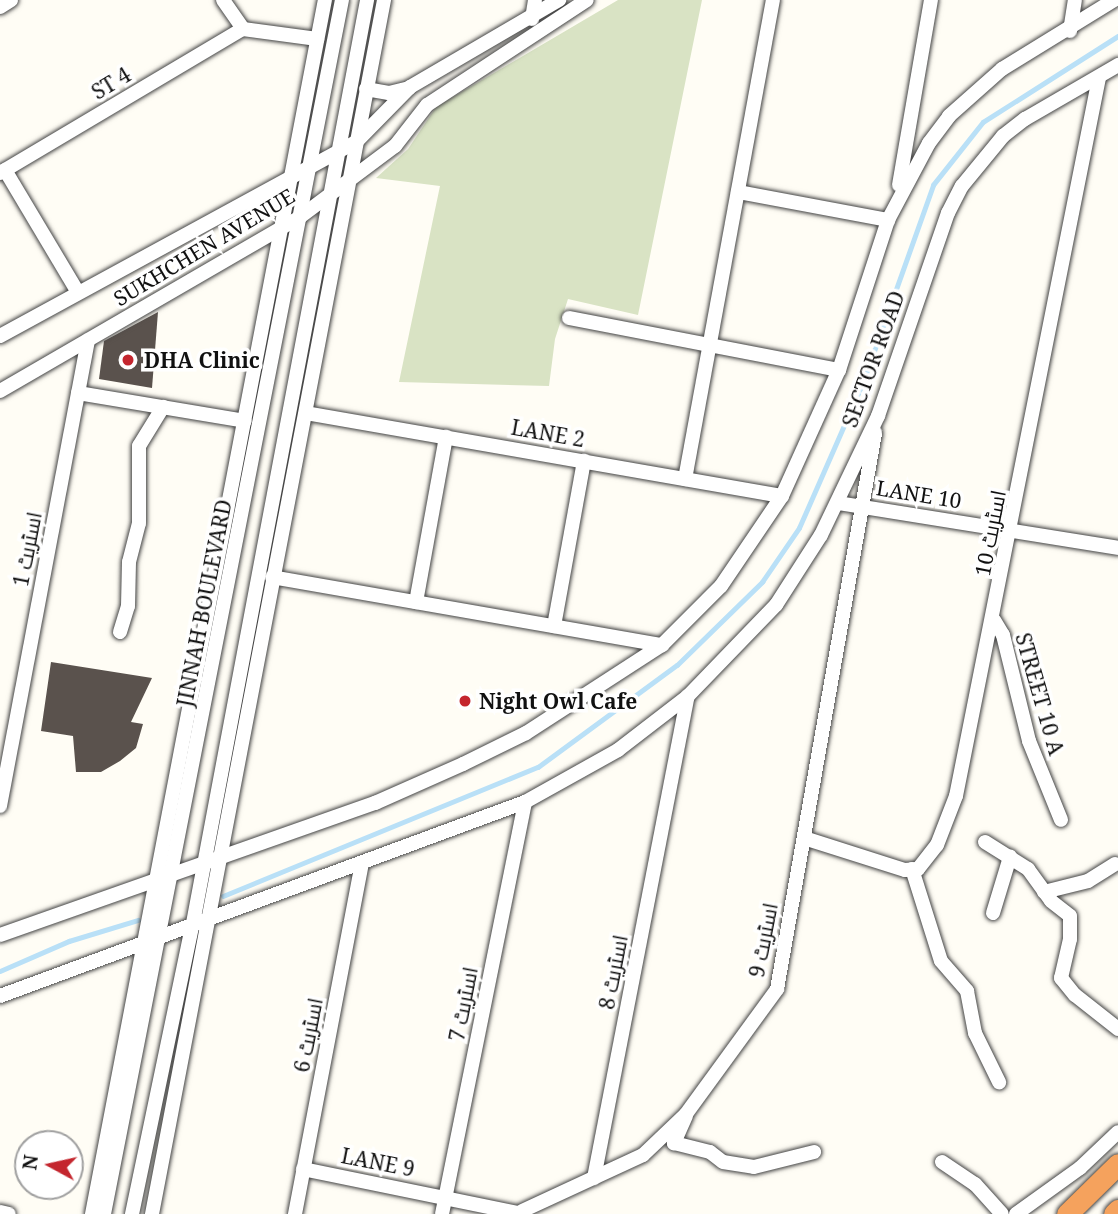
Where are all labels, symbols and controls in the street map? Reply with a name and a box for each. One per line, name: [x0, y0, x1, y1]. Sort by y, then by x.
street label: ST 4: [87, 62, 135, 104]
street label: SUKHCHEN AVENUE: [109, 183, 299, 311]
street label: SECTOR ROAD: [837, 287, 909, 431]
place label: DHA Clinic: [144, 347, 260, 373]
marker: DHA Clinic: [118, 350, 138, 370]
street label: LANE 2: [509, 414, 587, 452]
street label: LANE 10: [875, 475, 963, 513]
street label: اسٹریٹ 10: [969, 488, 1011, 578]
street label: JINNAH BOULEVARD: [172, 497, 236, 709]
street label: اسٹریٹ 1: [7, 510, 47, 588]
street label: STREET 10 A: [1011, 630, 1069, 758]
place label: Night Owl Cafe: [479, 688, 637, 714]
marker: Night Owl Cafe: [457, 693, 473, 709]
street label: اسٹریٹ 9: [743, 901, 783, 979]
street label: اسٹریٹ 8: [593, 933, 633, 1011]
street label: اسٹریٹ 7: [443, 965, 483, 1043]
street label: اسٹریٹ 6: [288, 996, 328, 1074]
north arrow: [14, 1130, 84, 1200]
street label: LANE 9: [339, 1143, 417, 1181]
text: N: [16, 1153, 44, 1172]

